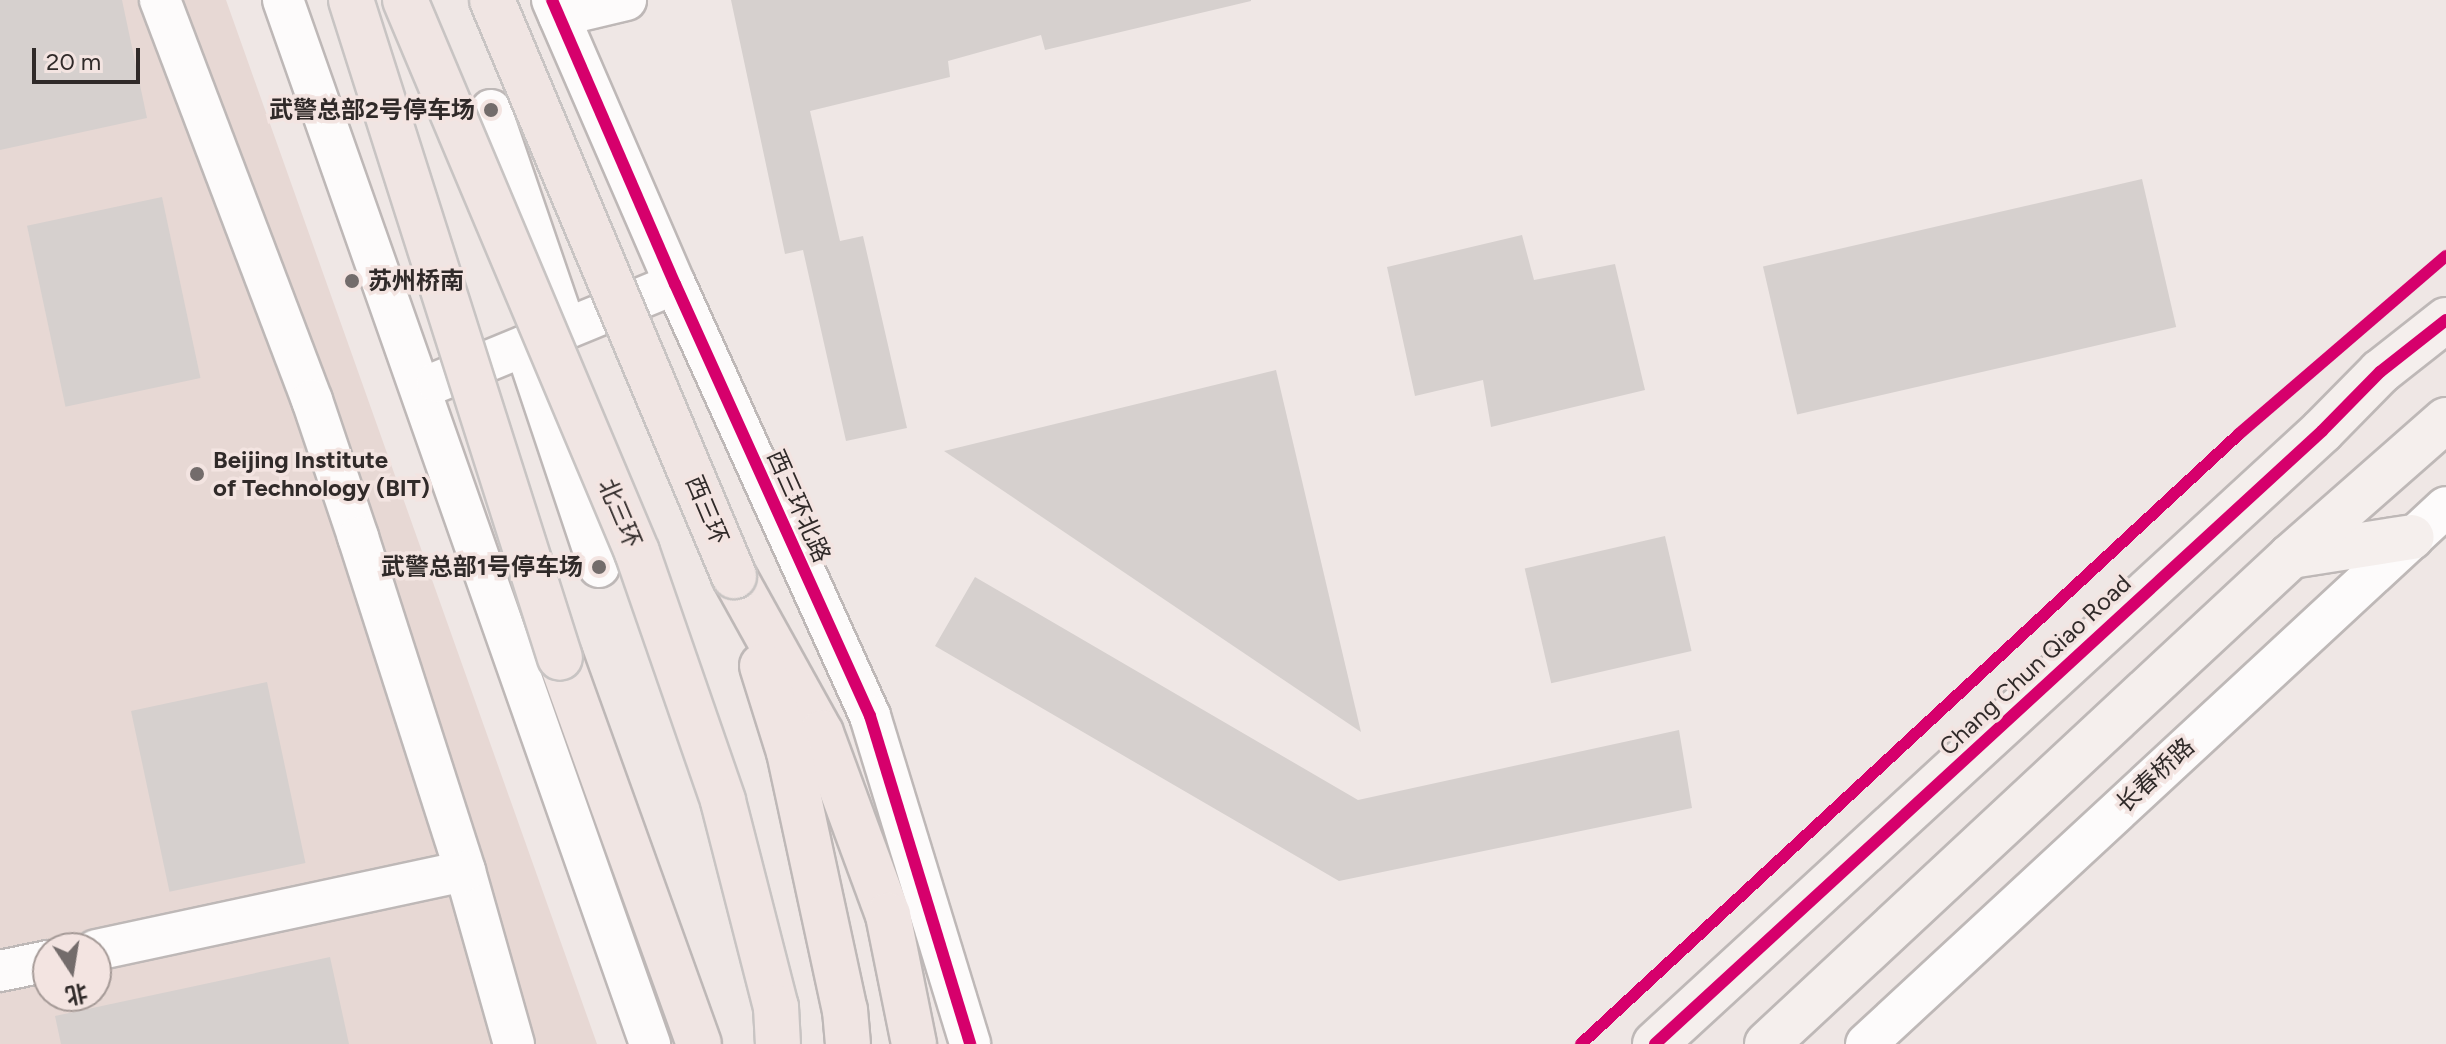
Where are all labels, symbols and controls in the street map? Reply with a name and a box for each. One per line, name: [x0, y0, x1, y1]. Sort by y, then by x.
scale bar: [36, 32, 144, 82]
text: 20 m: [46, 47, 101, 76]
place label: 武警总部2号停车场: [269, 96, 475, 124]
marker: 武警总部2号停车场: [482, 101, 500, 119]
place label: 苏州桥南: [368, 267, 464, 295]
marker: 苏州桥南: [343, 272, 361, 290]
street label: 西三环北路: [761, 445, 837, 567]
place label: Beijing Institute of Technology (BIT): [213, 446, 430, 502]
marker: Beijing Institute of Technology (BIT): [188, 465, 206, 483]
street label: 西三环: [680, 471, 734, 549]
street label: 北三环: [593, 474, 647, 552]
place label: 武警总部1号停车场: [381, 553, 583, 581]
marker: 武警总部1号停车场: [590, 558, 608, 576]
street label: Chang Chun Qiao Road: [1933, 569, 2137, 761]
street label: 长春桥路: [2110, 732, 2200, 818]
north arrow: [32, 932, 112, 1012]
text: 北: [63, 979, 90, 1010]

